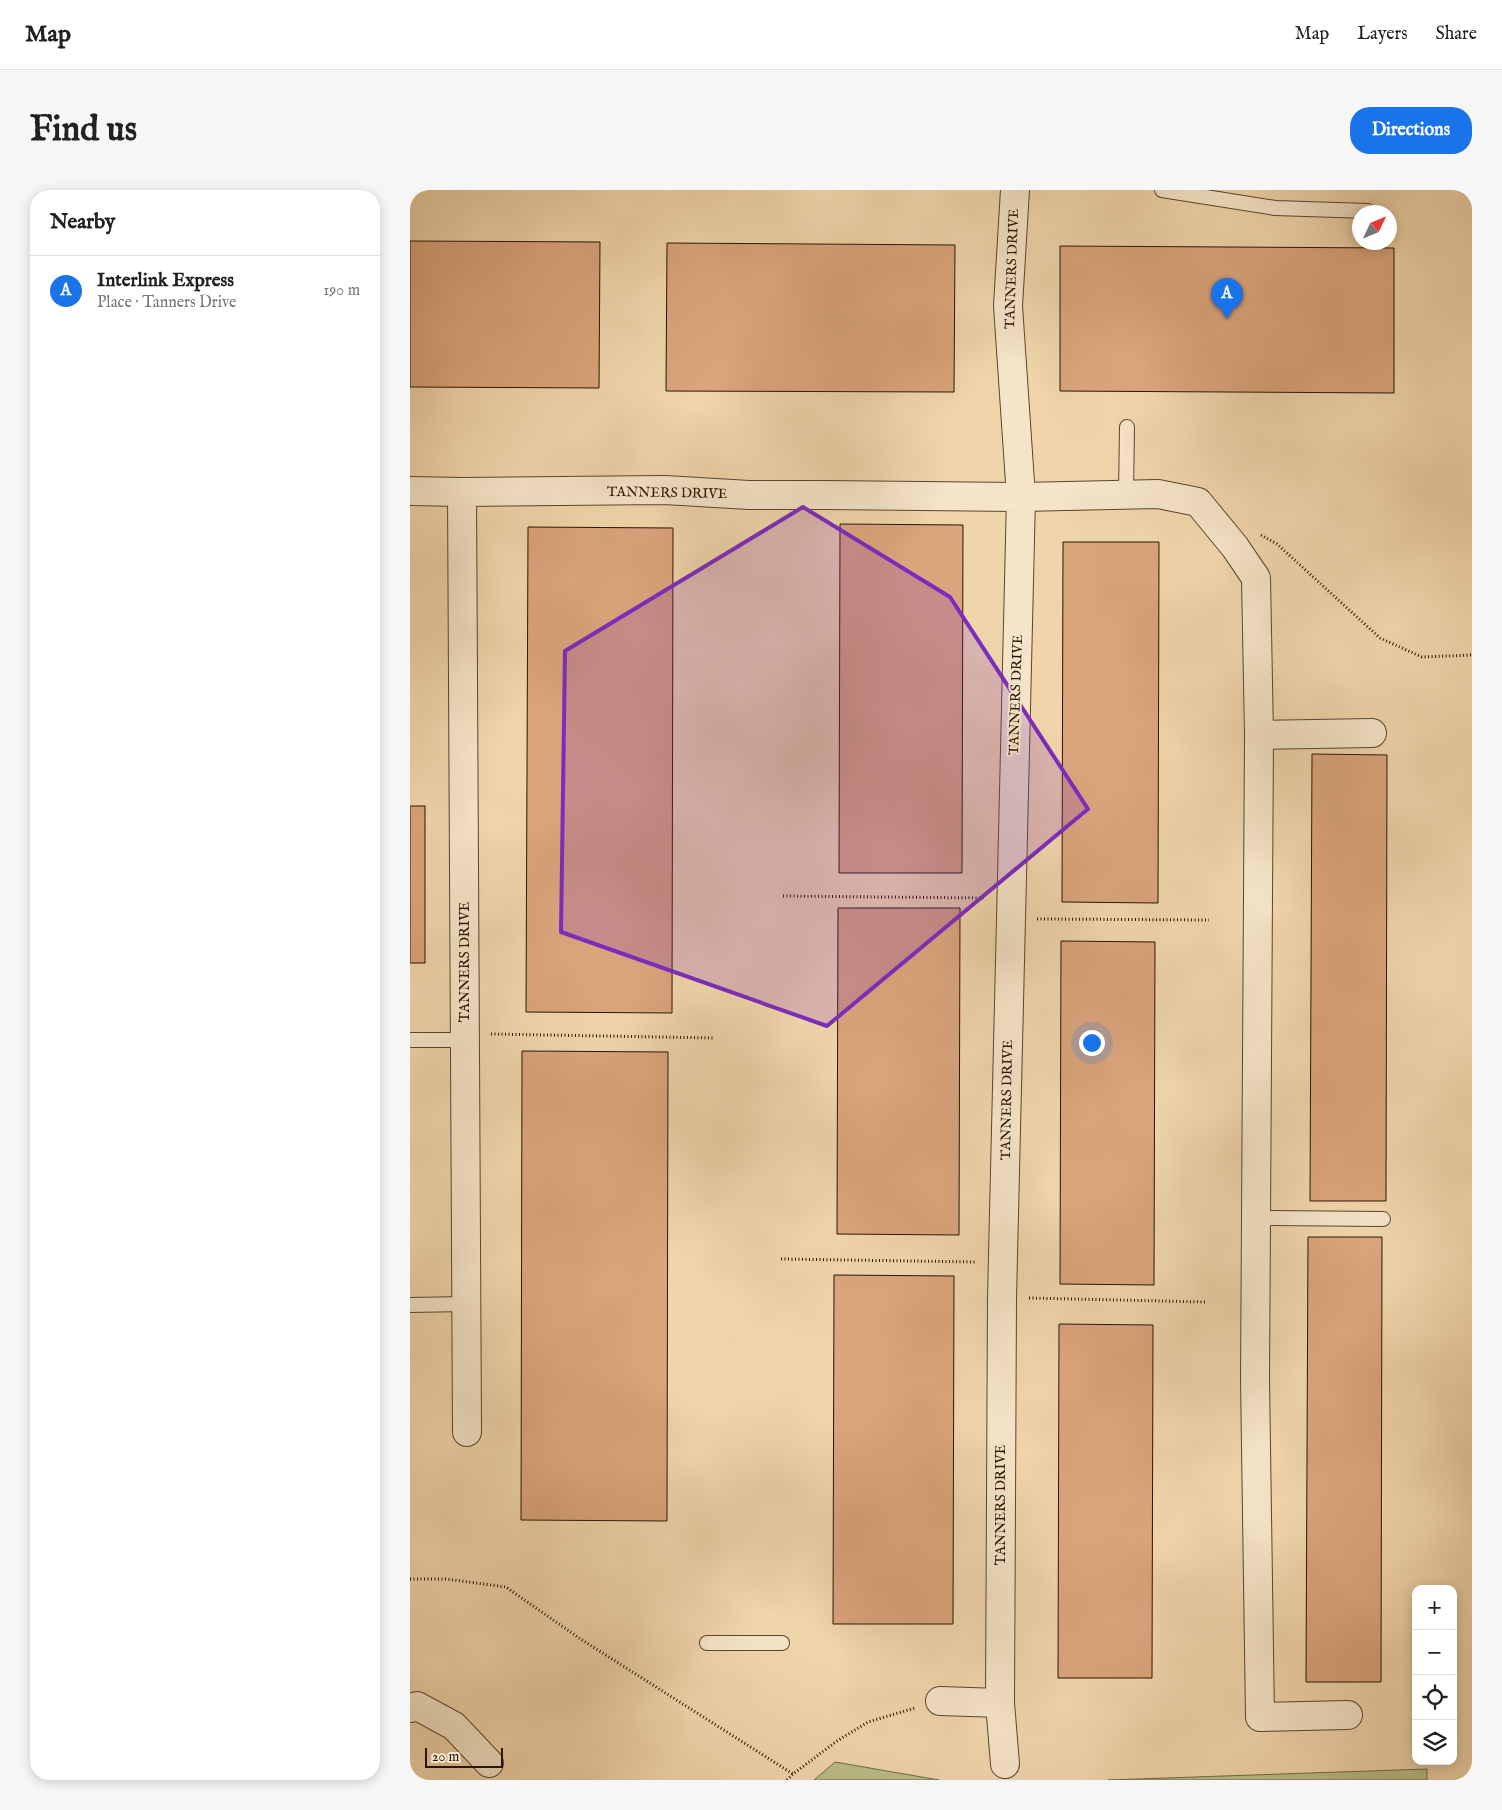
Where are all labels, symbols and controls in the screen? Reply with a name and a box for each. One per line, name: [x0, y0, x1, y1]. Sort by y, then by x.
text: Map: [25, 19, 71, 50]
text: Map: [1295, 23, 1329, 46]
text: Layers: [1357, 23, 1408, 46]
text: Share: [1436, 23, 1477, 46]
button: Directions: [1350, 107, 1472, 154]
text: Find us: [30, 108, 137, 153]
north arrow: [1352, 205, 1397, 250]
street label: TANNERS DRIVE: [1001, 208, 1023, 330]
text: Nearby: [50, 209, 115, 236]
text: Interlink Express: [97, 269, 234, 293]
pin: A: [1211, 278, 1243, 319]
text: A: [61, 281, 71, 301]
text: 190 m: [323, 281, 360, 301]
text: Place · Tanners Drive: [97, 293, 236, 313]
street label: TANNERS DRIVE: [607, 483, 728, 503]
street label: TANNERS DRIVE: [1005, 634, 1027, 756]
street label: TANNERS DRIVE: [456, 901, 474, 1022]
your location: [1079, 1030, 1105, 1056]
street label: TANNERS DRIVE: [997, 1039, 1017, 1160]
street label: TANNERS DRIVE: [992, 1444, 1010, 1565]
map controls: [1412, 1585, 1457, 1765]
button: +: [1412, 1585, 1457, 1630]
button: −: [1412, 1630, 1457, 1675]
button: locate: [1412, 1675, 1457, 1720]
button: layers: [1412, 1720, 1457, 1765]
scale bar: [425, 1745, 502, 1768]
text: 20 m: [432, 1748, 459, 1766]

